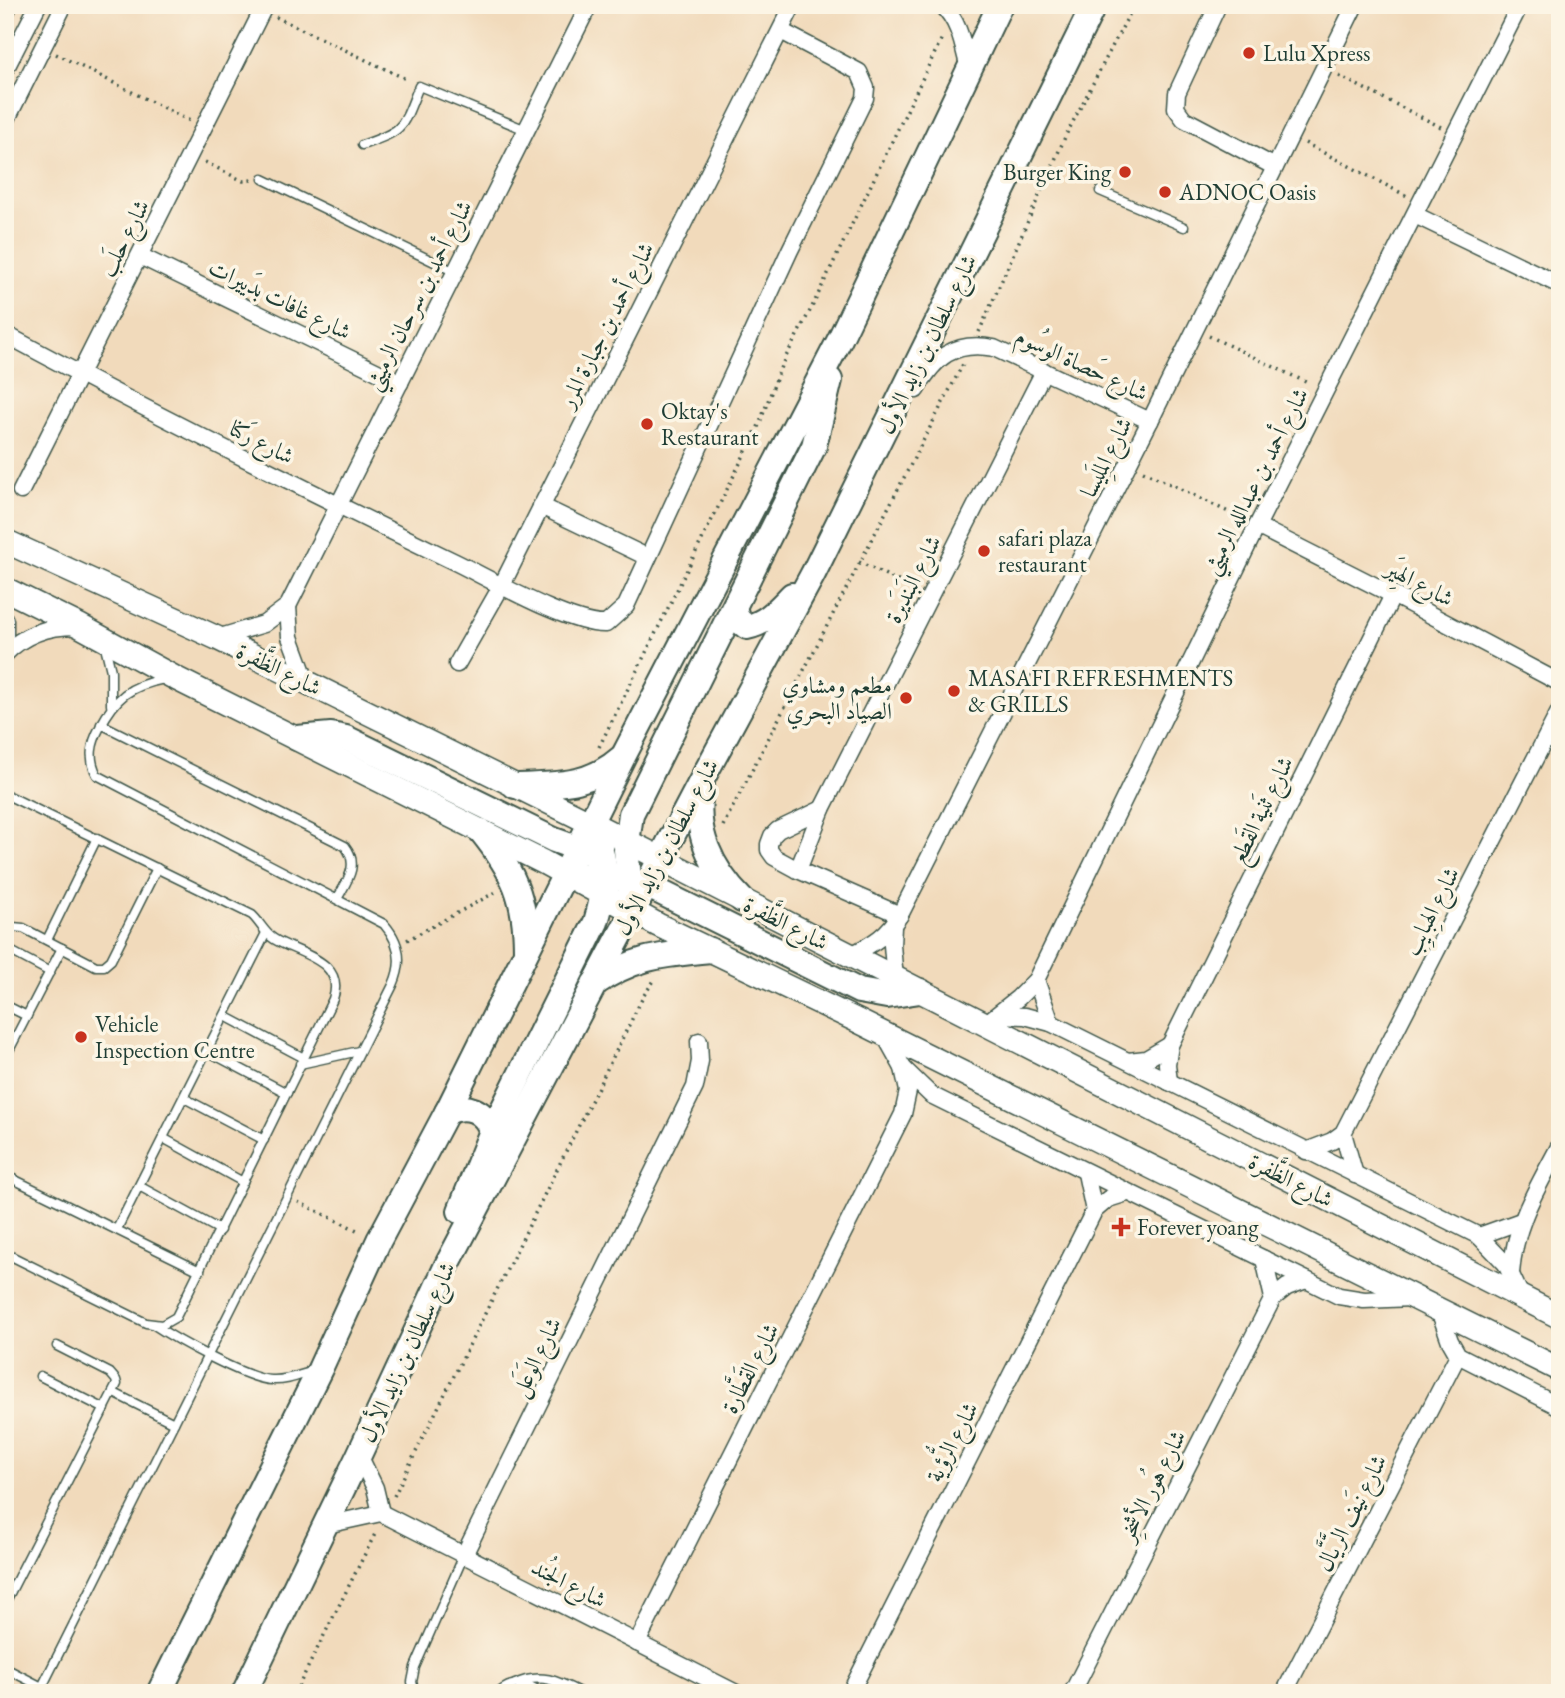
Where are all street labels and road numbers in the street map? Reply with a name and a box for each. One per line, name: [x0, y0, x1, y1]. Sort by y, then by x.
street label: شارع حلَب: [91, 194, 161, 284]
street label: شارع أحمد بن سرحان الرميثي: [356, 194, 484, 398]
street label: شارع أحمد بن جبارة المرر: [549, 236, 665, 417]
street label: شارع سلطان بن زايد الأول: [870, 249, 988, 441]
street label: شارع غافات بدَييرات: [202, 251, 357, 351]
street label: شارع حَصاة الوسُوم: [1009, 317, 1155, 412]
street label: شارع أحمد بن عبدالله الرميثي: [1194, 382, 1320, 582]
street label: شارع المِلَيسا: [1072, 411, 1143, 504]
street label: شارع رَكنا: [222, 412, 300, 475]
street label: شارع البَندَيرة: [877, 529, 952, 630]
street label: شارع الهِيَر: [1377, 551, 1460, 618]
street label: شارع الظَّفرة: [229, 632, 328, 707]
street label: شارع ثَنية القَطع: [1221, 751, 1305, 872]
street label: شارع سلطان بن زايد الأول: [606, 753, 730, 943]
street label: شارع الهِبايِب: [1396, 862, 1471, 963]
street label: شارع الظَّفرة: [736, 885, 835, 962]
street label: شارع الظَّفرة: [1241, 1142, 1340, 1219]
street label: شارع سلطان بن زايد الأول: [351, 1256, 467, 1449]
street label: شارع الوَعَل: [503, 1312, 573, 1404]
street label: شارع القَطَّارة: [711, 1316, 790, 1421]
street label: شارع الرُّؤية: [913, 1394, 989, 1490]
street label: شارع هُور الأشخِر: [1107, 1423, 1197, 1549]
street label: شارع نَيف الرَّيَّال: [1305, 1447, 1398, 1579]
street label: شارع الجُند: [524, 1548, 613, 1619]

